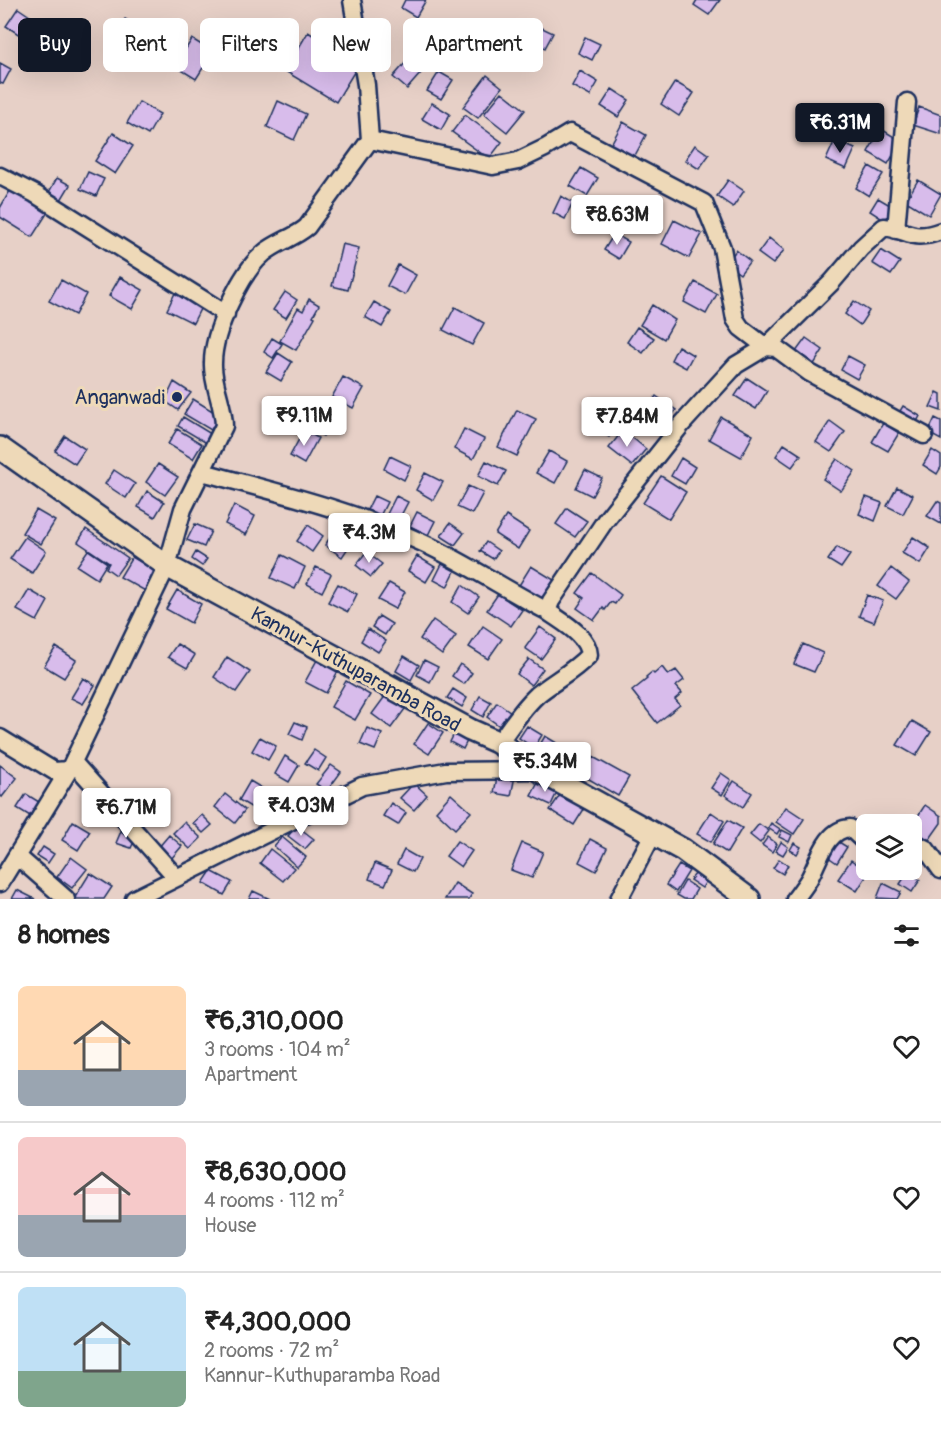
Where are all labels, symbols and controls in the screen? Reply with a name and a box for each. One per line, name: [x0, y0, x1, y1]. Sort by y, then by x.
chip: Buy: [18, 18, 91, 72]
chip: Rent: [103, 18, 188, 72]
chip: Filters: [200, 18, 299, 72]
chip: New: [311, 18, 391, 72]
chip: Apartment: [403, 18, 543, 72]
pin: ₹6.31M: [791, 103, 889, 154]
text: ₹6.31M: [809, 110, 871, 135]
pin: ₹8.63M: [568, 195, 666, 246]
text: ₹8.63M: [585, 202, 649, 227]
place label: Anganwadi: [74, 385, 165, 410]
marker: Anganwadi: [170, 390, 184, 404]
pin: ₹9.11M: [255, 396, 353, 447]
pin: ₹7.84M: [578, 397, 676, 448]
text: ₹9.11M: [276, 403, 332, 428]
text: ₹7.84M: [595, 404, 659, 429]
pin: ₹4.3M: [327, 513, 411, 564]
text: ₹4.3M: [342, 520, 396, 545]
street label: Kannur-Kuthuparamba Road: [246, 601, 465, 738]
pin: ₹5.34M: [496, 742, 594, 793]
text: ₹5.34M: [513, 749, 577, 774]
pin: ₹4.03M: [252, 786, 350, 837]
pin: ₹6.71M: [77, 788, 175, 839]
text: ₹4.03M: [267, 793, 335, 818]
text: ₹6.71M: [96, 795, 156, 820]
map controls: [856, 814, 922, 880]
button: layers: [856, 814, 922, 880]
text: 8 homes: [18, 919, 110, 951]
icon: filters: [890, 919, 923, 952]
text: ₹6,310,000: [204, 1005, 344, 1037]
icon: home: [66, 1010, 138, 1082]
icon: heart: [890, 1030, 923, 1063]
text: 3 rooms · 104 m²: [204, 1037, 351, 1062]
text: Apartment: [204, 1062, 297, 1087]
text: ₹8,630,000: [204, 1156, 347, 1188]
icon: home: [66, 1161, 138, 1233]
icon: heart: [890, 1181, 923, 1214]
text: 4 rooms · 112 m²: [204, 1188, 345, 1213]
text: House: [204, 1213, 256, 1238]
text: ₹4,300,000: [204, 1306, 351, 1338]
icon: home: [66, 1311, 138, 1383]
icon: heart: [890, 1331, 923, 1364]
text: 2 rooms · 72 m²: [204, 1338, 339, 1363]
text: Kannur-Kuthuparamba Road: [204, 1363, 441, 1388]

